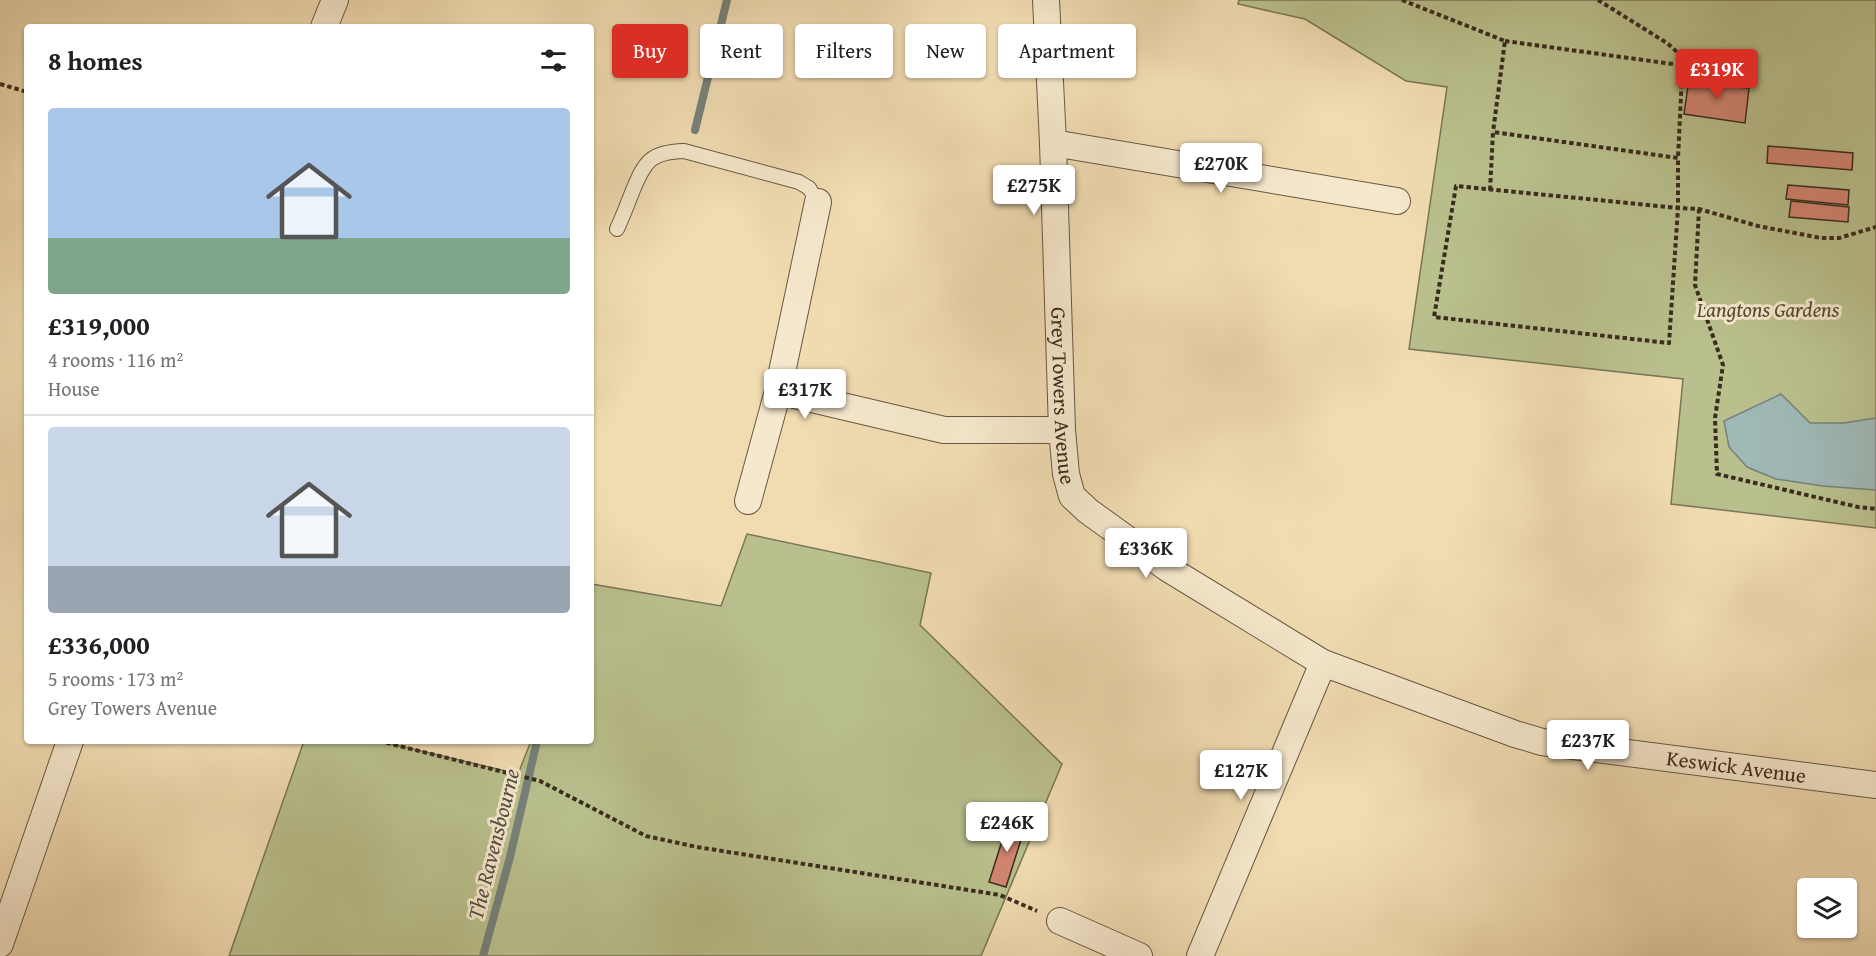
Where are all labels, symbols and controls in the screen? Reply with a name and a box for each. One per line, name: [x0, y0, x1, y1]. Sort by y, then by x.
chip: Buy: [612, 24, 688, 78]
chip: Rent: [700, 24, 783, 78]
chip: Filters: [795, 24, 893, 78]
chip: New: [905, 24, 986, 78]
chip: Apartment: [998, 24, 1136, 78]
text: 8 homes: [48, 41, 143, 80]
icon: filters: [537, 44, 570, 77]
pin: £319K: [1675, 49, 1759, 100]
text: £319K: [1690, 54, 1744, 83]
pin: £270K: [1179, 143, 1263, 194]
icon: home: [255, 147, 363, 255]
text: £270K: [1194, 148, 1248, 177]
pin: £275K: [992, 165, 1076, 216]
text: £275K: [1007, 170, 1061, 199]
park label: Langtons Gardens: [1696, 294, 1840, 325]
text: £319,000: [48, 306, 150, 345]
street label: Grey Towers Avenue: [1043, 306, 1084, 488]
text: 4 rooms · 116 m²: [48, 345, 183, 374]
pin: £317K: [763, 369, 847, 420]
text: House: [48, 374, 100, 403]
text: £317K: [778, 374, 832, 403]
icon: home: [255, 466, 363, 574]
pin: £336K: [1104, 528, 1188, 579]
text: £336K: [1119, 533, 1173, 562]
text: £336,000: [48, 625, 150, 664]
text: 5 rooms · 173 m²: [48, 664, 183, 693]
text: Grey Towers Avenue: [48, 693, 217, 722]
pin: £237K: [1546, 720, 1630, 771]
text: £237K: [1561, 725, 1615, 754]
street label: Keswick Avenue: [1665, 742, 1808, 791]
pin: £127K: [1199, 750, 1283, 801]
text: £127K: [1214, 755, 1268, 784]
water label: The Ravensbourne: [459, 765, 527, 923]
pin: £246K: [965, 802, 1049, 853]
text: £246K: [980, 807, 1034, 836]
map controls: [1797, 878, 1857, 938]
button: layers: [1797, 878, 1857, 938]

